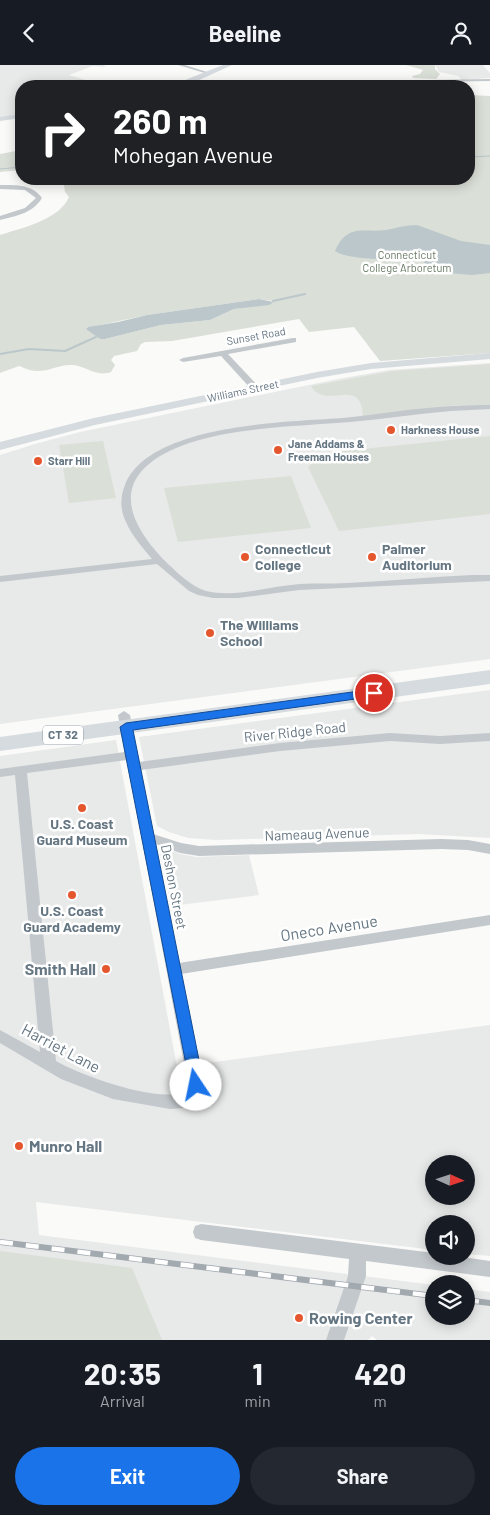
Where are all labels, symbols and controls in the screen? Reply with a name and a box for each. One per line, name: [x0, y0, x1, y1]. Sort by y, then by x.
icon: back: [15, 19, 43, 47]
icon: person: [447, 19, 475, 47]
text: Beeline: [209, 20, 281, 46]
text: 260 m: [113, 99, 208, 141]
icon: right: [30, 100, 95, 165]
text: Mohegan Avenue: [113, 141, 273, 167]
park label: Connecticut College Arboretum: [363, 248, 451, 274]
street label: Sunset Road: [225, 324, 287, 347]
street label: Williams Street: [206, 377, 280, 404]
place label: Harkness House: [401, 423, 479, 436]
marker: Harkness House: [385, 424, 397, 436]
place label: Jane Addams & Freeman Houses: [288, 437, 370, 463]
marker: Jane Addams & Freeman Houses: [272, 444, 284, 456]
place label: Starr Hill: [48, 454, 91, 467]
marker: Starr Hill: [32, 455, 44, 467]
place label: Connecticut College: [255, 540, 331, 573]
place label: Palmer Auditorium: [382, 540, 452, 573]
marker: Connecticut College: [239, 551, 251, 563]
marker: Palmer Auditorium: [366, 551, 378, 563]
place label: The Williams School: [220, 616, 299, 649]
marker: The Williams School: [204, 627, 216, 639]
pin: [353, 672, 395, 714]
icon: arrive: [360, 679, 388, 707]
street label: River Ridge Road: [243, 718, 347, 745]
road number: CT 32: [43, 725, 83, 745]
marker: U.S. Coast Guard Museum: [76, 802, 88, 814]
place label: U.S. Coast Guard Museum: [36, 815, 128, 848]
street label: Nameaug Avenue: [264, 823, 370, 844]
street label: Deshon Street: [158, 843, 191, 931]
marker: U.S. Coast Guard Academy: [66, 889, 78, 901]
place label: U.S. Coast Guard Academy: [23, 902, 121, 935]
street label: Oneco Avenue: [279, 910, 379, 945]
place label: Smith Hall: [25, 959, 96, 978]
marker: Smith Hall: [100, 963, 112, 975]
street label: Harriet Lane: [19, 1019, 104, 1076]
position arrow: [169, 1058, 221, 1110]
place label: Munro Hall: [29, 1136, 102, 1155]
marker: Munro Hall: [13, 1140, 25, 1152]
north arrow: [425, 1155, 475, 1205]
map controls: [425, 1155, 475, 1325]
button: sound: [425, 1215, 475, 1265]
button: layers: [425, 1275, 475, 1325]
place label: Rowing Center: [309, 1308, 413, 1327]
marker: Rowing Center: [293, 1312, 305, 1324]
text: 20:35: [84, 1355, 161, 1391]
text: 1: [252, 1355, 263, 1391]
text: 420: [354, 1355, 406, 1391]
text: Arrival: [100, 1391, 145, 1410]
text: min: [245, 1391, 271, 1410]
text: m: [374, 1391, 387, 1410]
button: Exit: [15, 1447, 240, 1505]
button: Share: [250, 1447, 475, 1505]

